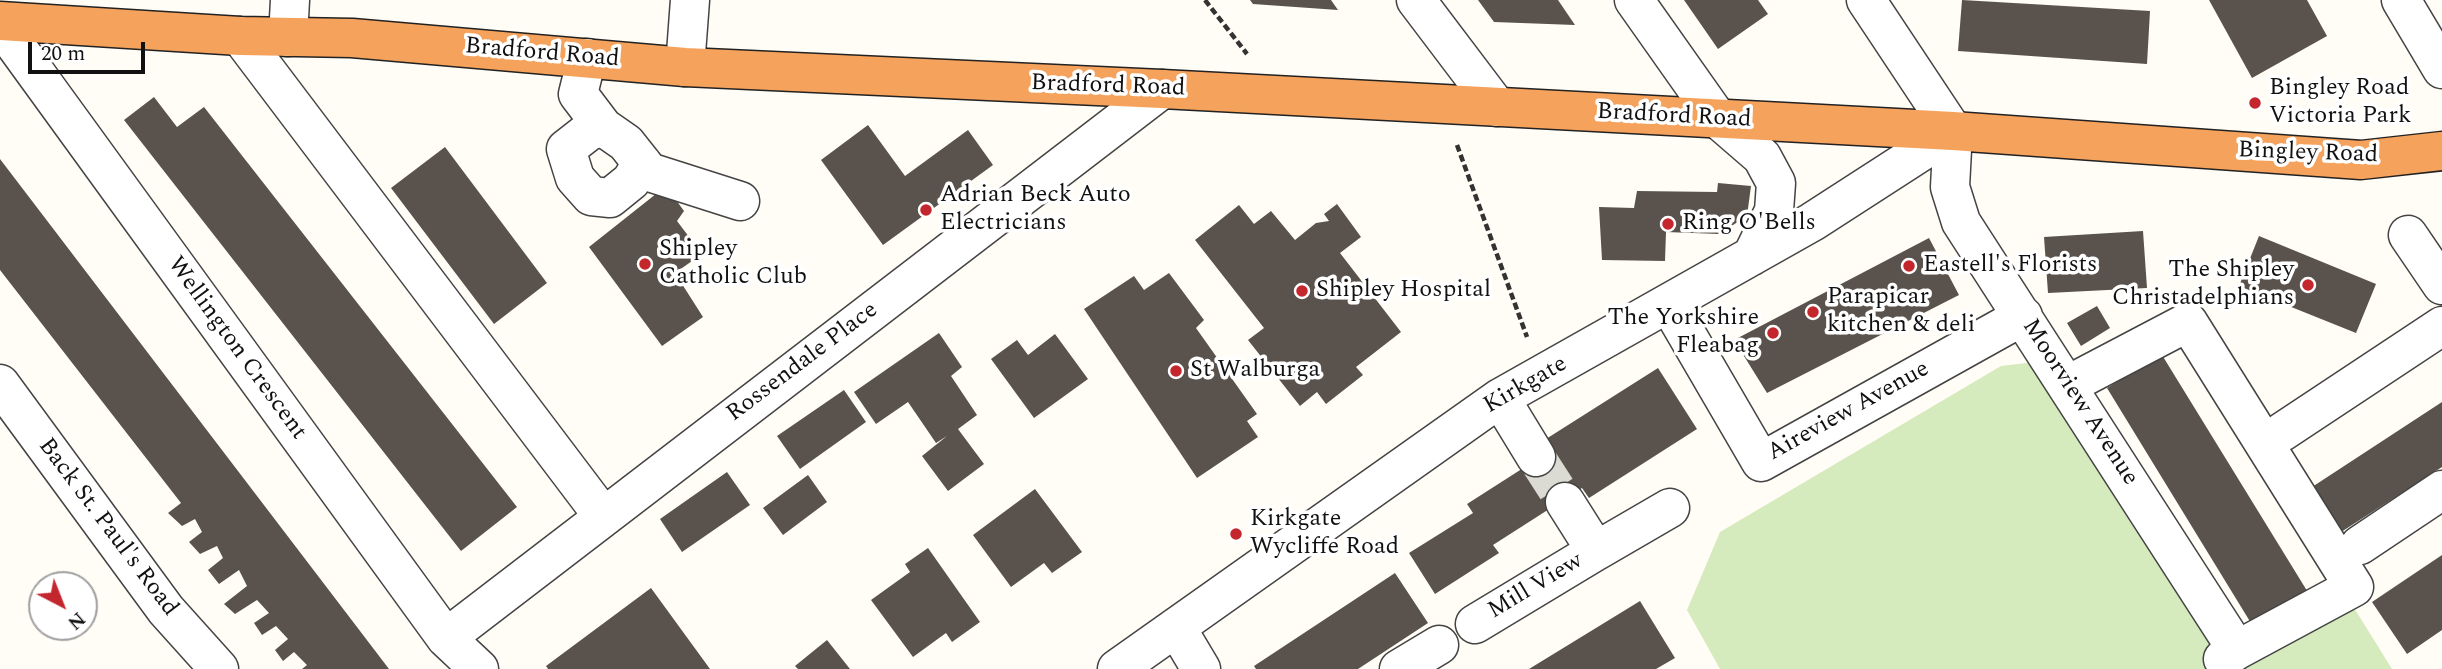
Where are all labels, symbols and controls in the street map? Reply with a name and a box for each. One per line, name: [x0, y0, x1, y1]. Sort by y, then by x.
scale bar: [32, 28, 149, 72]
street label: Bradford Road: [464, 33, 620, 75]
text: 20 m: [41, 38, 85, 70]
street label: Bradford Road: [1030, 70, 1186, 104]
place label: Bingley Road Victoria Park: [2269, 75, 2411, 131]
marker: Bingley Road Victoria Park: [2247, 95, 2263, 111]
street label: Bradford Road: [1596, 99, 1752, 135]
street label: Bingley Road: [2237, 137, 2379, 171]
place label: Adrian Beck Auto Electricians: [940, 182, 1131, 238]
marker: Adrian Beck Auto Electricians: [918, 202, 934, 218]
place label: Ring O'Bells: [1682, 210, 1816, 238]
marker: Ring O'Bells: [1660, 216, 1676, 232]
place label: Shipley Catholic Club: [659, 236, 807, 292]
street label: Wellington Crescent: [160, 252, 312, 446]
place label: Eastell's Florists: [1923, 252, 2097, 280]
marker: Shipley Catholic Club: [637, 256, 653, 272]
place label: The Shipley Christadelphians: [2112, 257, 2294, 313]
marker: Eastell's Florists: [1901, 258, 1917, 274]
place label: Shipley Hospital: [1316, 277, 1491, 305]
marker: The Shipley Christadelphians: [2300, 277, 2316, 293]
marker: Shipley Hospital: [1294, 283, 1310, 299]
place label: Parapicar kitchen & deli: [1827, 284, 1975, 340]
street label: Rossendale Place: [722, 297, 884, 429]
marker: Parapicar kitchen & deli: [1805, 304, 1821, 320]
place label: The Yorkshire Fleabag: [1607, 305, 1759, 361]
street label: Moorview Avenue: [2014, 314, 2144, 492]
marker: The Yorkshire Fleabag: [1765, 325, 1781, 341]
street label: Kirkgate: [1479, 351, 1573, 421]
street label: Aireview Avenue: [1763, 356, 1935, 468]
place label: St Walburga: [1190, 357, 1320, 385]
marker: St Walburga: [1168, 363, 1184, 379]
street label: Back St. Paul's Road: [31, 433, 183, 623]
place label: Kirkgate Wycliffe Road: [1250, 506, 1399, 562]
marker: Kirkgate Wycliffe Road: [1228, 526, 1244, 542]
street label: Mill View: [1483, 547, 1589, 627]
north arrow: [28, 571, 98, 641]
text: N: [61, 605, 92, 636]

